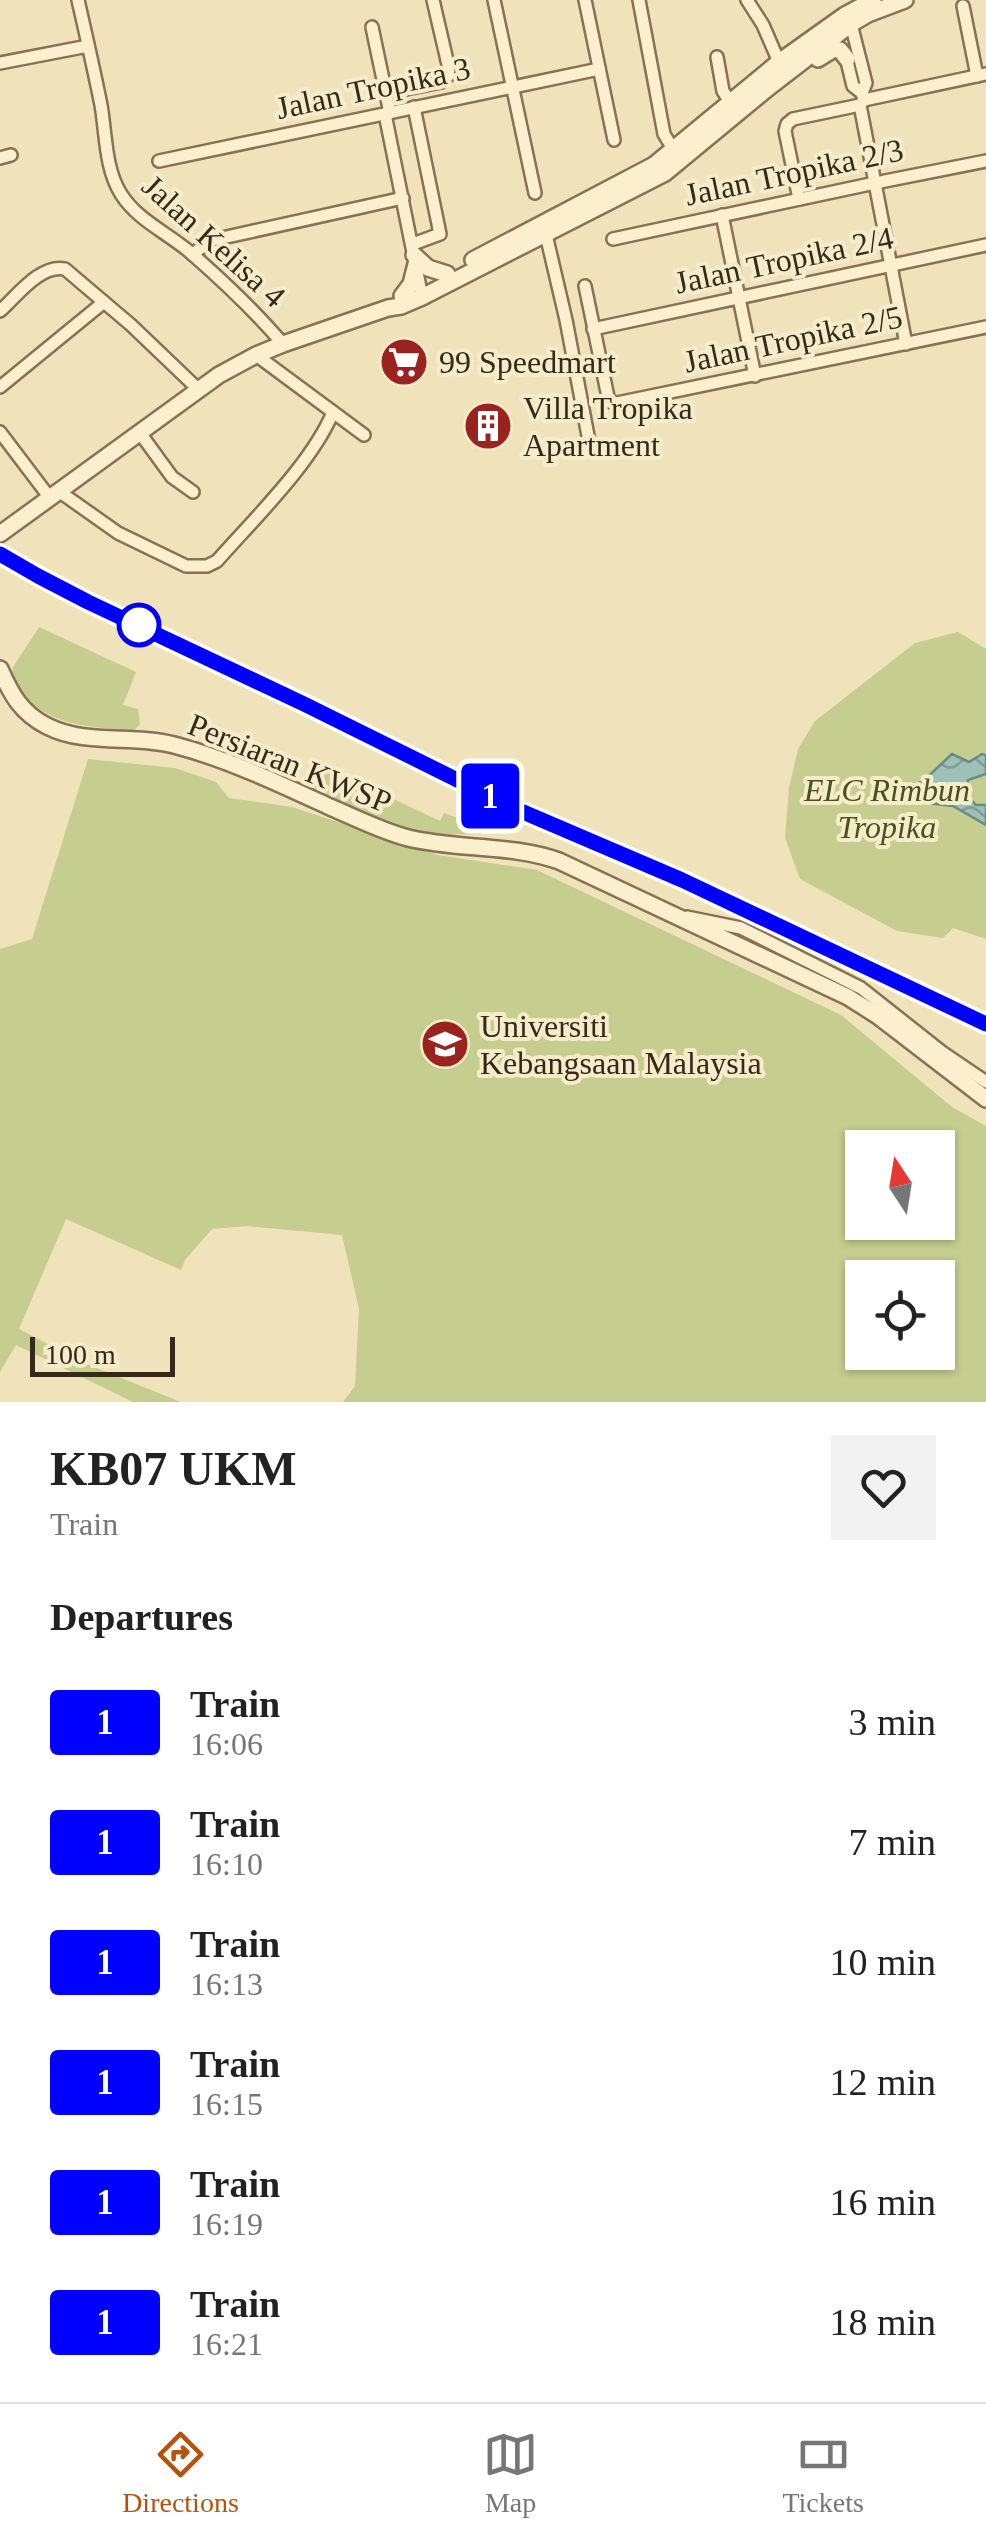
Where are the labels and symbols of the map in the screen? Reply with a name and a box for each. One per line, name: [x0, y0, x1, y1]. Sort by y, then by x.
street label: Jalan Tropika 3: [273, 50, 473, 126]
street label: Jalan Tropika 2/3: [682, 131, 906, 213]
street label: Jalan Kelisa 4: [135, 168, 293, 314]
street label: Jalan Tropika 2/4: [672, 219, 896, 301]
street label: Jalan Tropika 2/5: [681, 298, 905, 380]
supermarket icon: 99 Speedmart: [378, 336, 430, 388]
place label: 99 Speedmart: [439, 344, 616, 380]
place label: Villa Tropika Apartment: [523, 390, 693, 463]
building icon: Villa Tropika Apartment: [462, 400, 514, 452]
unlabelled marker: [118, 604, 160, 646]
street label: Persiaran KWSP: [183, 706, 397, 820]
line badge: 1: [458, 764, 522, 828]
park label: ELC Rimbun Tropika: [803, 772, 970, 845]
place label: Universiti Kebangsaan Malaysia: [480, 1008, 762, 1081]
school or university icon: Universiti Kebangsaan Malaysia: [419, 1018, 471, 1070]
north arrow: [845, 1130, 955, 1240]
scale bar: [30, 1332, 175, 1376]

